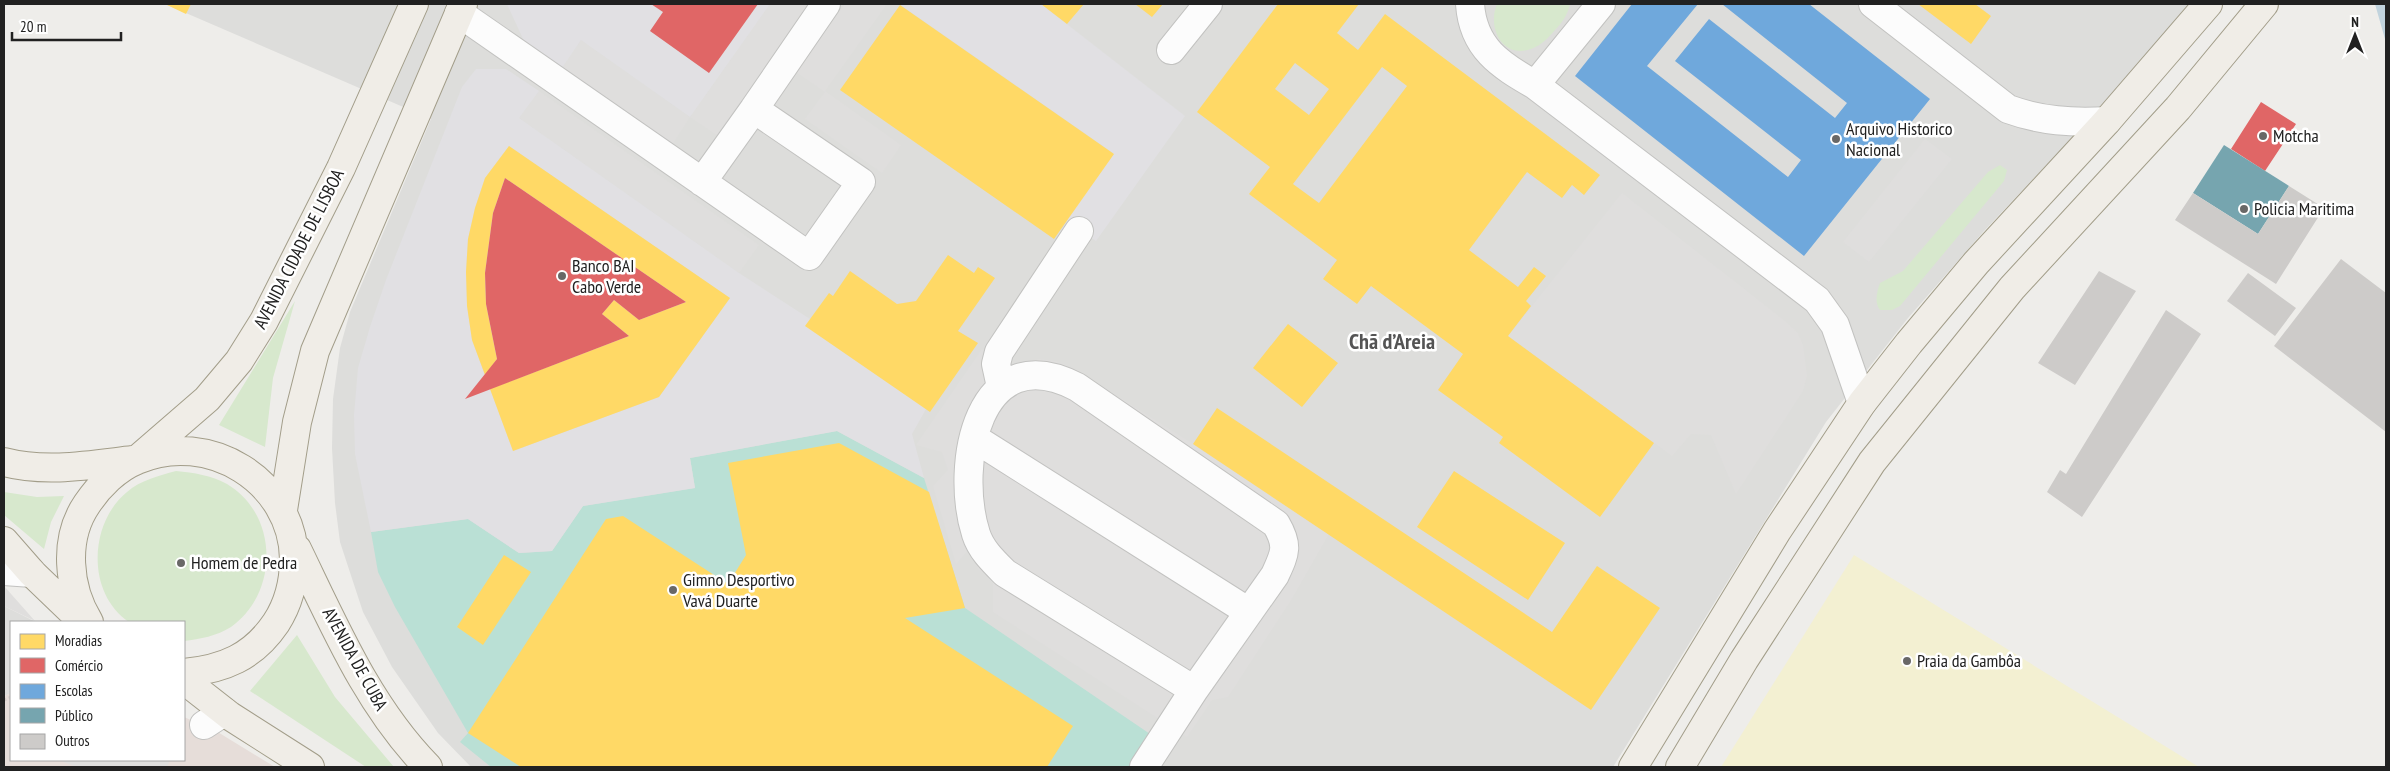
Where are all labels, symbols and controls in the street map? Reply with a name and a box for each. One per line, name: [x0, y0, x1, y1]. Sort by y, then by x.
scale bar: [12, 10, 121, 42]
north arrow: [2330, 10, 2380, 60]
text: N: [2351, 13, 2359, 31]
text: 20 m: [20, 17, 46, 36]
place label: Arquivo Historico Nacional: [1846, 117, 1953, 161]
place label: Motcha: [2273, 124, 2319, 147]
marker: Motcha: [2257, 130, 2269, 142]
marker: Arquivo Historico Nacional: [1830, 133, 1842, 145]
street label: AVENIDA CIDADE DE LISBOA: [248, 165, 349, 333]
place label: Policia Maritima: [2254, 197, 2354, 220]
marker: Policia Maritima: [2238, 203, 2250, 215]
place label: Banco BAI Cabo Verde: [572, 254, 641, 298]
marker: Banco BAI Cabo Verde: [556, 270, 568, 282]
district label: Chã d’Areia: [1349, 327, 1435, 355]
place label: Homem de Pedra: [191, 551, 297, 574]
marker: Homem de Pedra: [175, 557, 187, 569]
place label: Gimno Desportivo Vavá Duarte: [682, 568, 795, 612]
marker: Gimno Desportivo Vavá Duarte: [667, 584, 679, 596]
street label: AVENIDA DE CUBA: [318, 603, 393, 715]
legend: [10, 621, 185, 761]
text: Moradias: [55, 631, 102, 650]
place label: Praia da Gambôa: [1917, 649, 2021, 672]
marker: Praia da Gambôa: [1901, 655, 1913, 667]
text: Comércio: [55, 656, 103, 675]
text: Escolas: [55, 681, 93, 700]
text: Público: [55, 706, 93, 725]
text: Outros: [55, 731, 90, 750]

